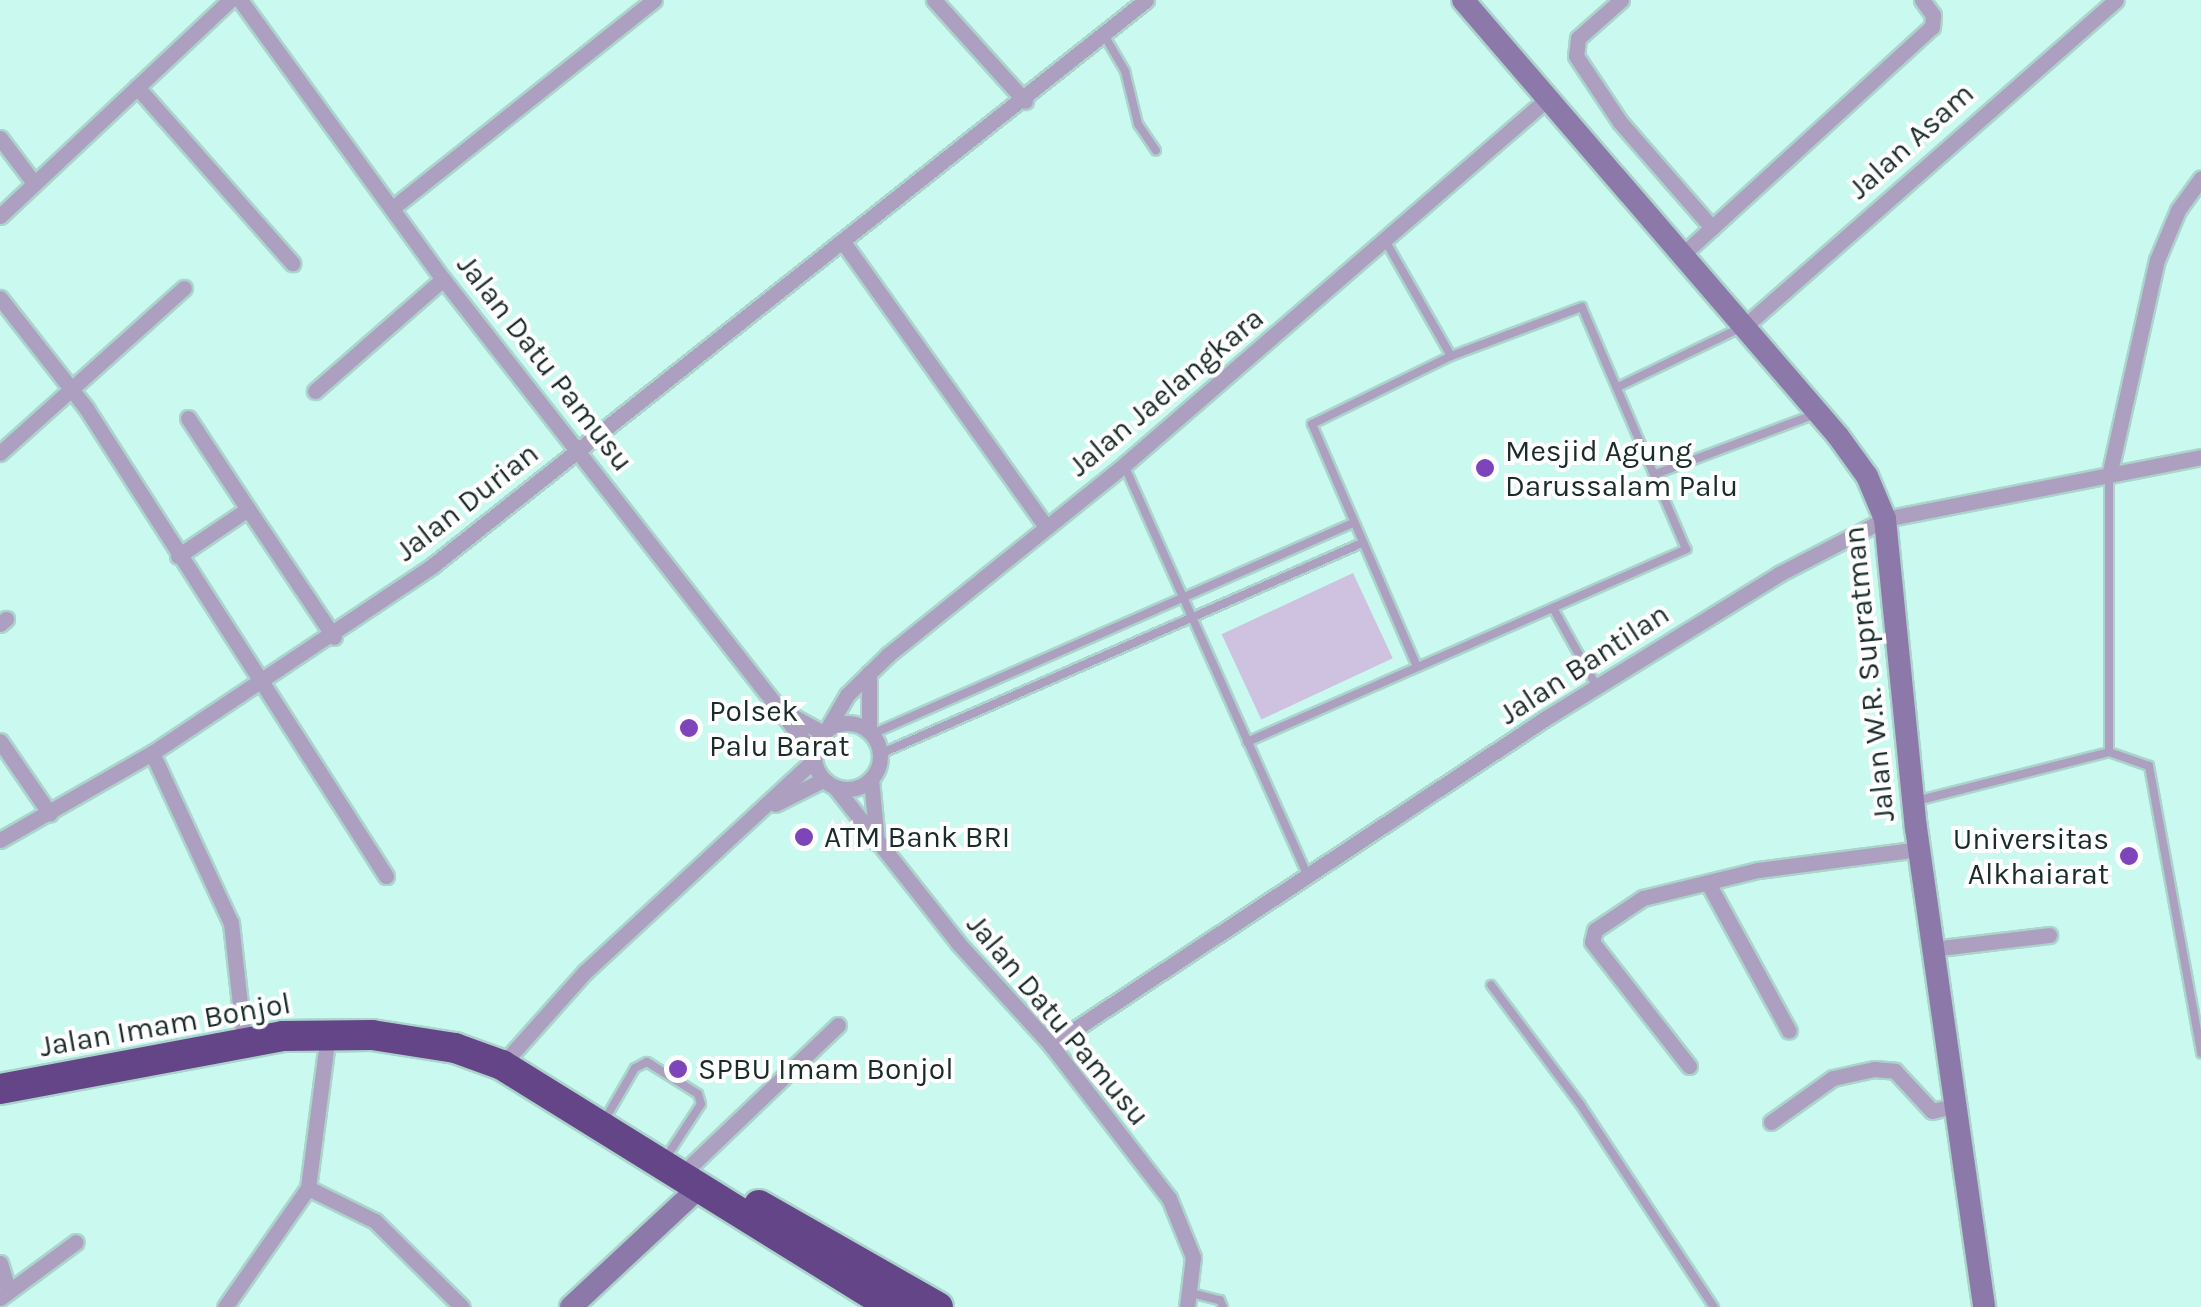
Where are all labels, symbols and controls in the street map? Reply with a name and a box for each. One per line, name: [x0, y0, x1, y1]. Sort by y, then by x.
street label: Jalan Asam: [1841, 75, 1981, 207]
street label: Jalan Datu Pamusu: [449, 248, 641, 478]
street label: Jalan Jaelangkara: [1061, 300, 1271, 484]
place label: Mesjid Agung Darussalam Palu: [1505, 433, 1738, 504]
street label: Jalan Durian: [388, 435, 546, 569]
marker: Mesjid Agung Darussalam Palu: [1474, 457, 1496, 479]
street label: Jalan W.R. Supratman: [1836, 524, 1902, 824]
street label: Jalan Bantilan: [1492, 596, 1676, 732]
place label: Polsek Palu Barat: [709, 693, 850, 764]
marker: Polsek Palu Barat: [678, 717, 700, 739]
place label: ATM Bank BRI: [824, 819, 1010, 855]
place label: Universitas Alkhaiarat: [1953, 821, 2109, 892]
marker: ATM Bank BRI: [793, 826, 815, 848]
marker: Universitas Alkhaiarat: [2118, 845, 2140, 867]
street label: Jalan Datu Pamusu: [959, 907, 1157, 1133]
street label: Jalan Imam Bonjol: [37, 985, 293, 1065]
place label: SPBU Imam Bonjol: [698, 1051, 954, 1087]
marker: SPBU Imam Bonjol: [667, 1058, 689, 1080]

